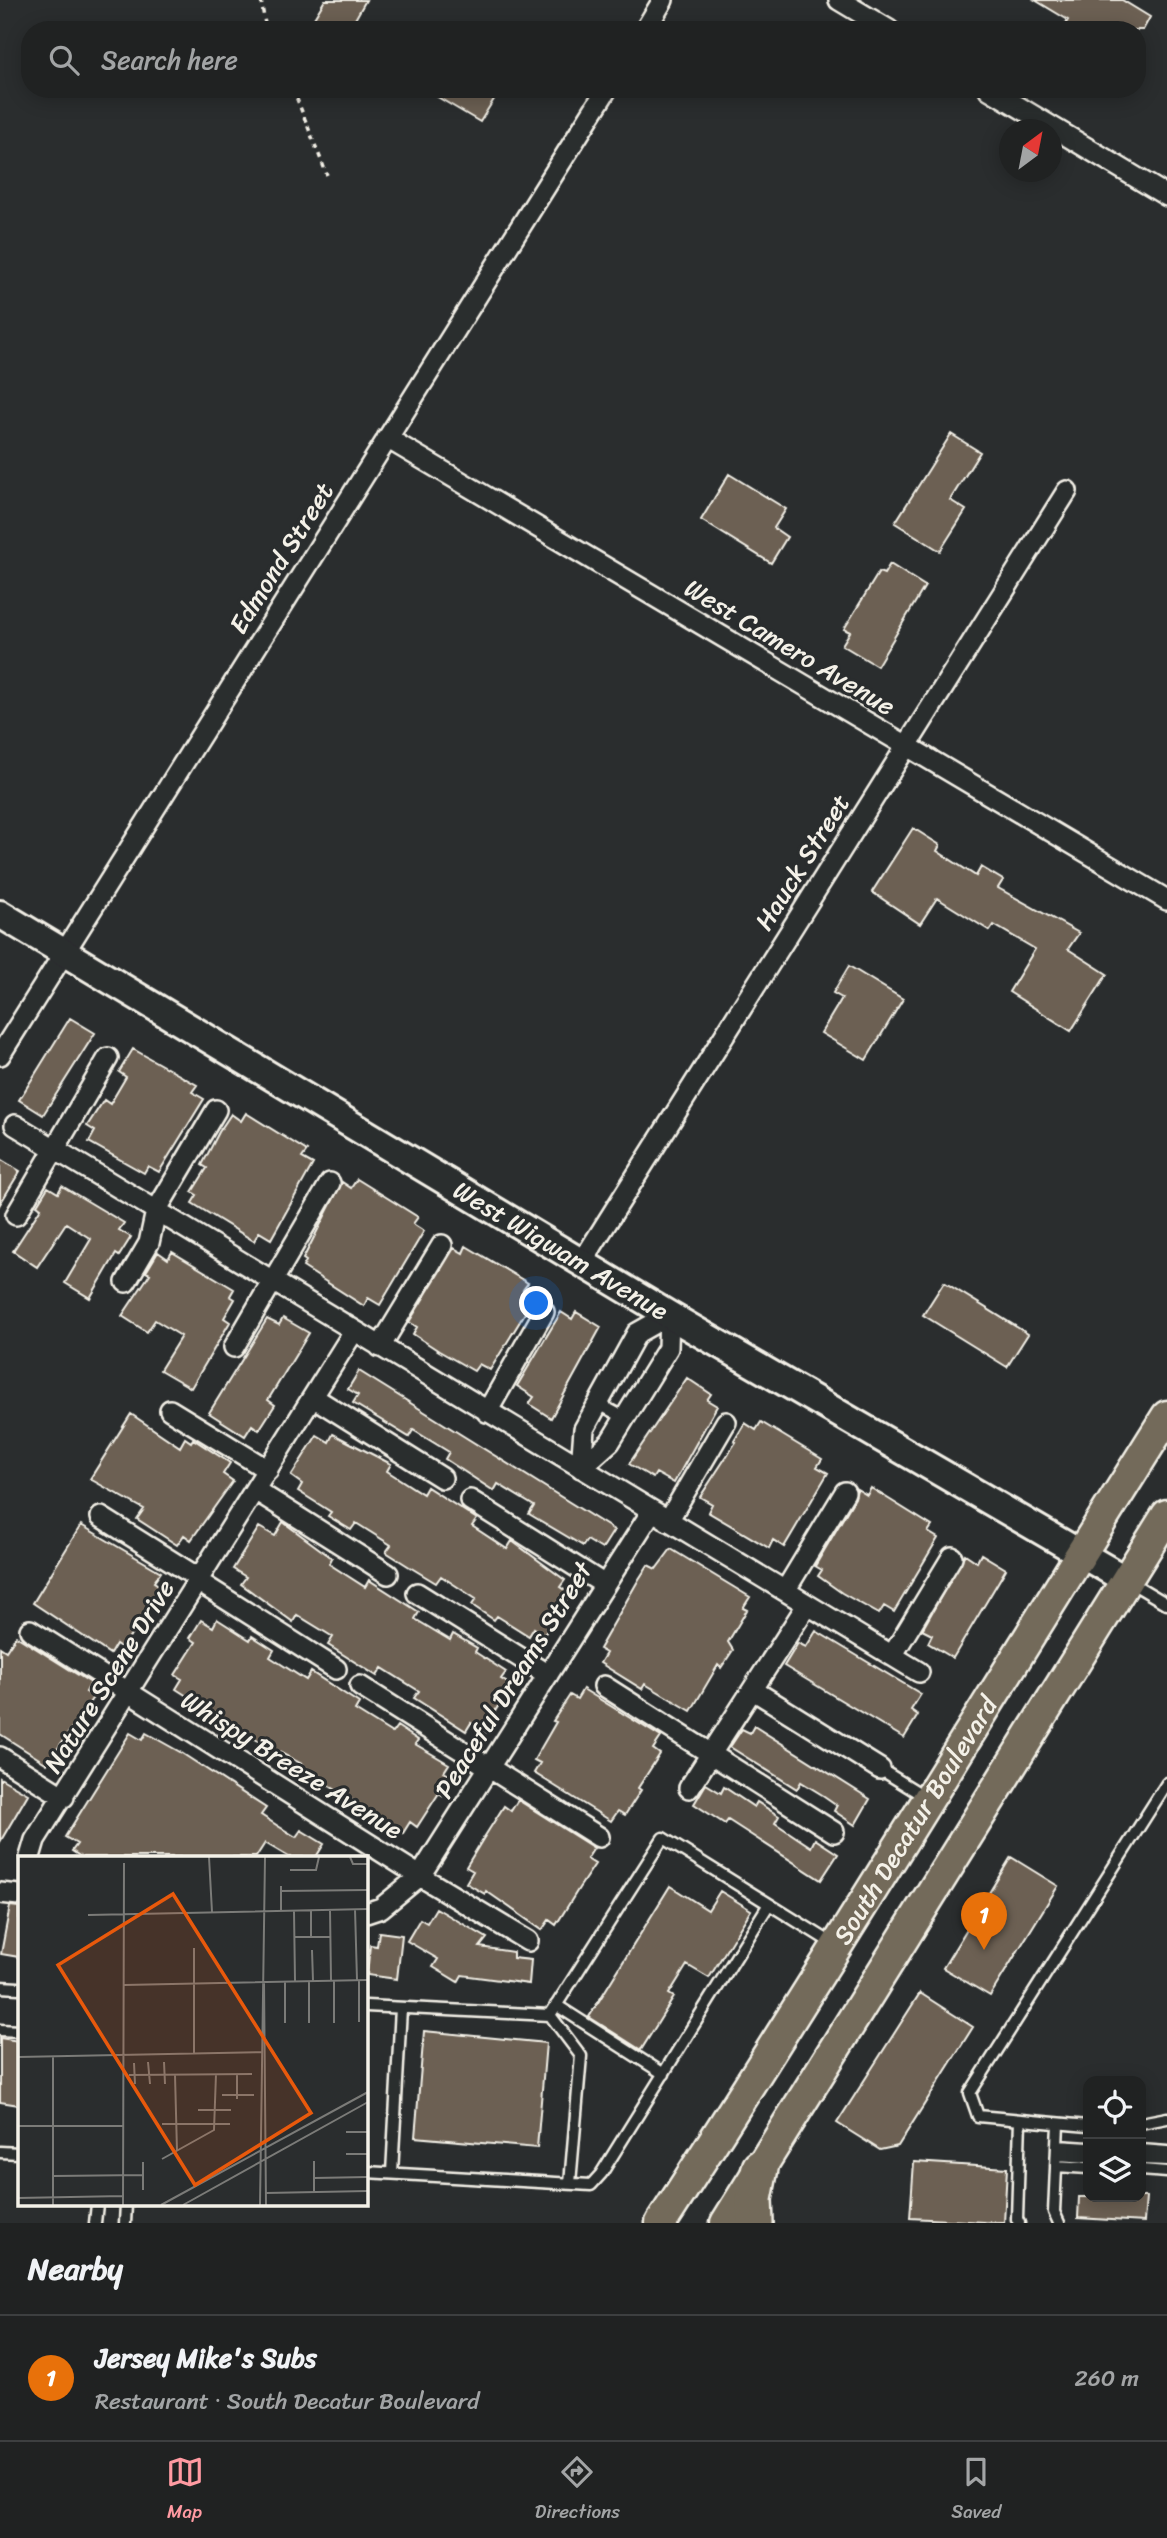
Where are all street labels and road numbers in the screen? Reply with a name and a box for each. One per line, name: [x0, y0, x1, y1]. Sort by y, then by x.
street label: Edmond Street: [216, 473, 346, 643]
street label: West Camero Avenue: [675, 566, 905, 728]
street label: Hauck Street: [742, 784, 862, 940]
street label: West Wigwam Avenue: [444, 1168, 678, 1333]
street label: Peaceful Dreams Street: [421, 1551, 606, 1808]
street label: Nature Scene Drive: [31, 1570, 187, 1782]
street label: Whispy Breeze Avenue: [172, 1678, 413, 1852]
street label: South Decatur Boulevard: [820, 1685, 1011, 1954]

